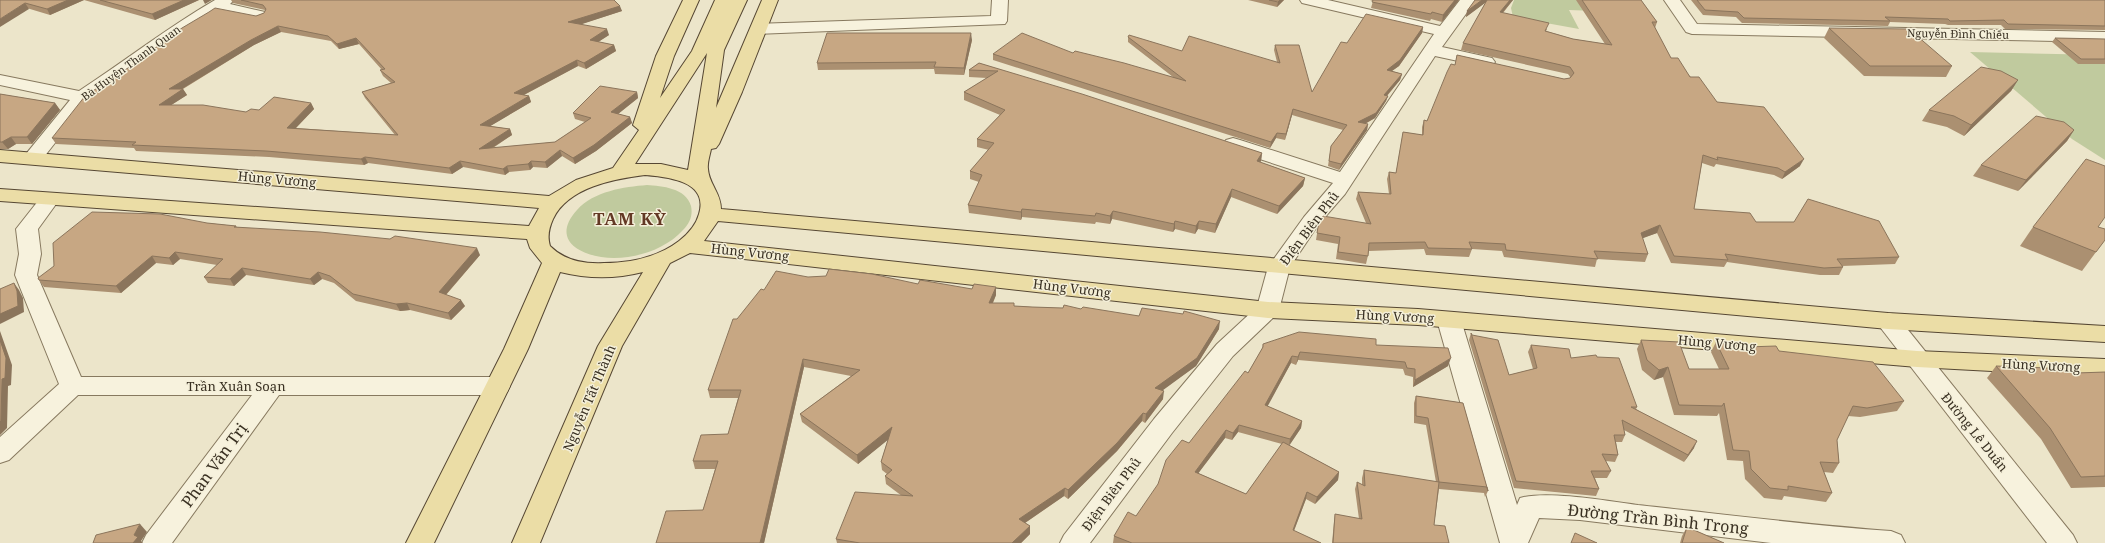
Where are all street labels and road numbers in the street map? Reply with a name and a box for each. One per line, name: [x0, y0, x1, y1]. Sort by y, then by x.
street label: Bà Huyện Thanh Quan: [78, 21, 183, 104]
street label: Nguyễn Đình Chiểu: [1907, 25, 2009, 42]
street label: Hùng Vương: [237, 167, 317, 191]
street label: Điện Biên Phủ: [1275, 187, 1343, 269]
street label: Hùng Vương: [710, 239, 790, 265]
street label: Hùng Vương: [1032, 274, 1112, 302]
street label: Hùng Vương: [1355, 305, 1435, 327]
street label: Hùng Vương: [1677, 331, 1757, 355]
street label: Nguyễn Tất Thành: [558, 342, 620, 454]
street label: Hùng Vương: [2001, 354, 2081, 376]
street label: Trần Xuân Soạn: [186, 377, 286, 395]
street label: Đường Lê Duẩn: [1937, 389, 2013, 476]
street label: Phan Văn Trị: [176, 418, 252, 512]
street label: Điện Biên Phủ: [1077, 453, 1145, 535]
street label: Đường Trần Bình Trọng: [1566, 499, 1750, 539]

